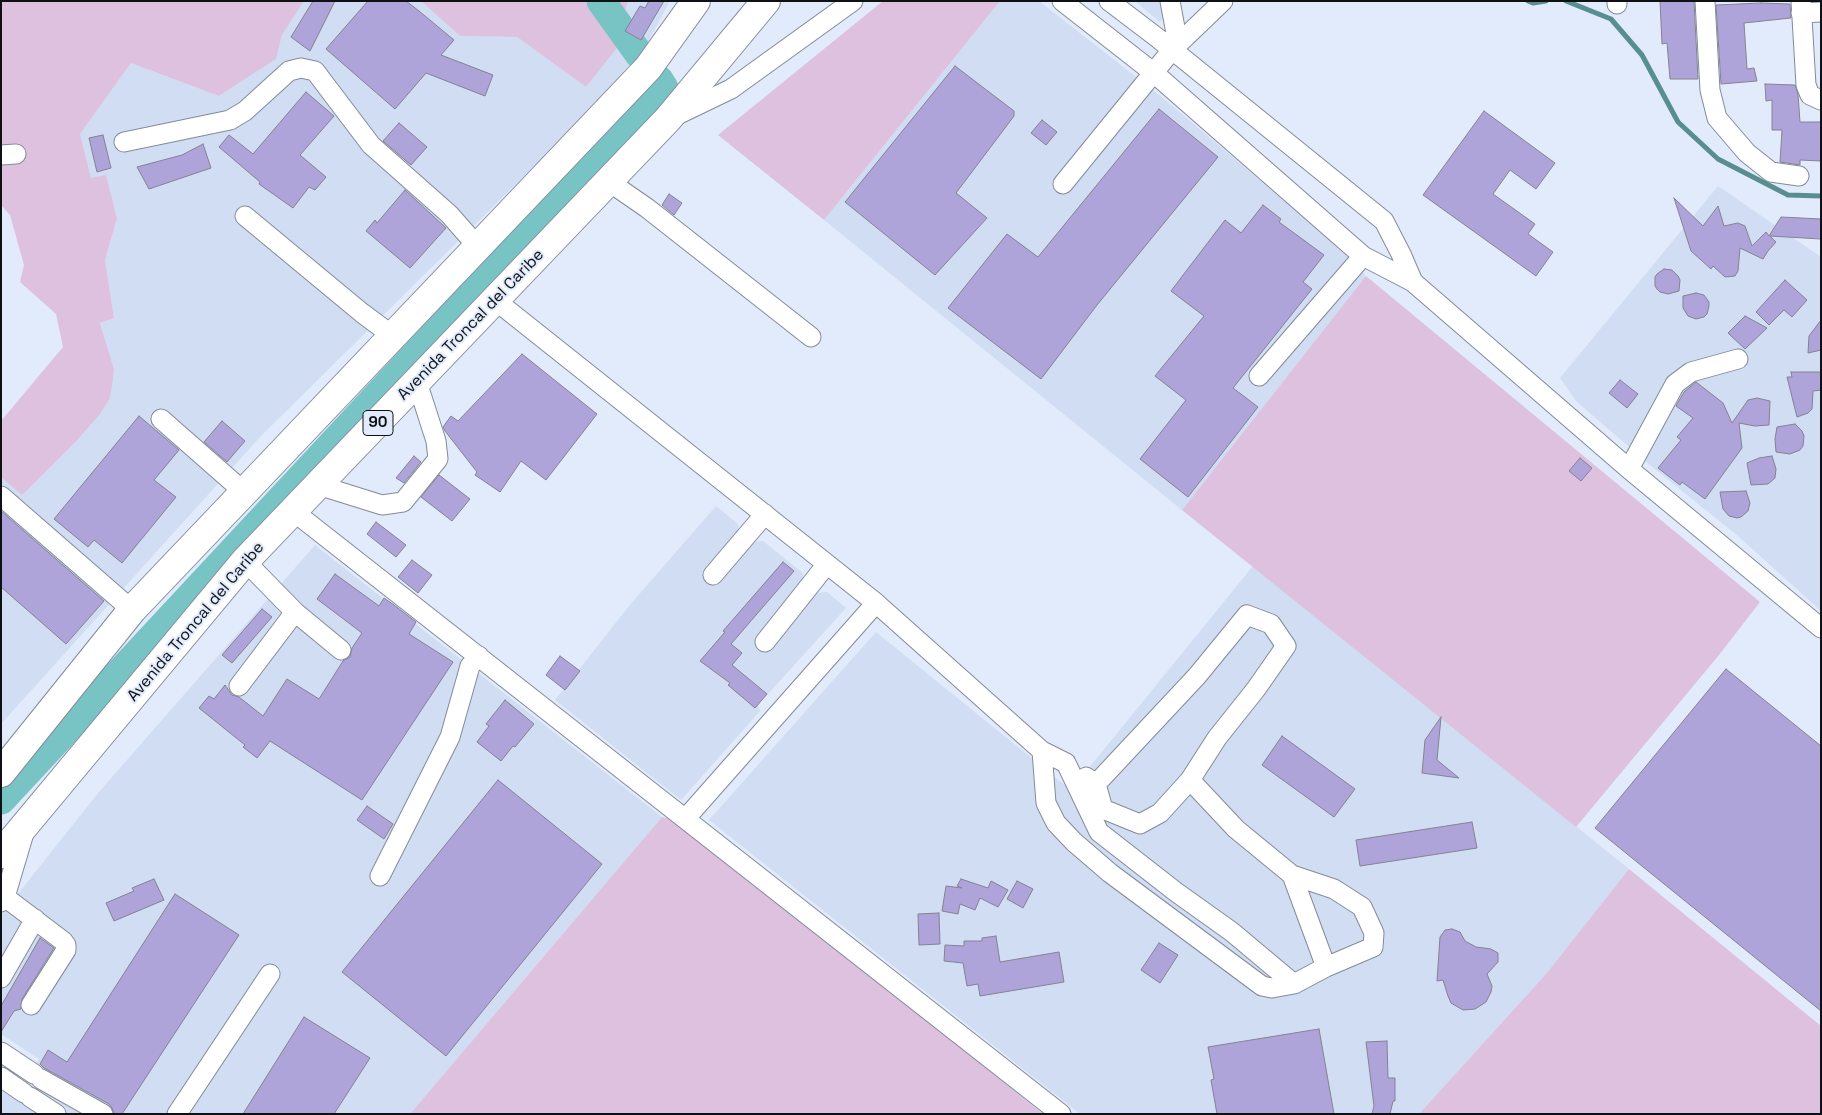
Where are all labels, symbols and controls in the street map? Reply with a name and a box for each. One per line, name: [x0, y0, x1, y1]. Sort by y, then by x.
street label: Avenida Troncal del Caribe: [394, 246, 548, 404]
road number: 90: [363, 410, 393, 436]
street label: Avenida Troncal del Caribe: [124, 538, 268, 706]

